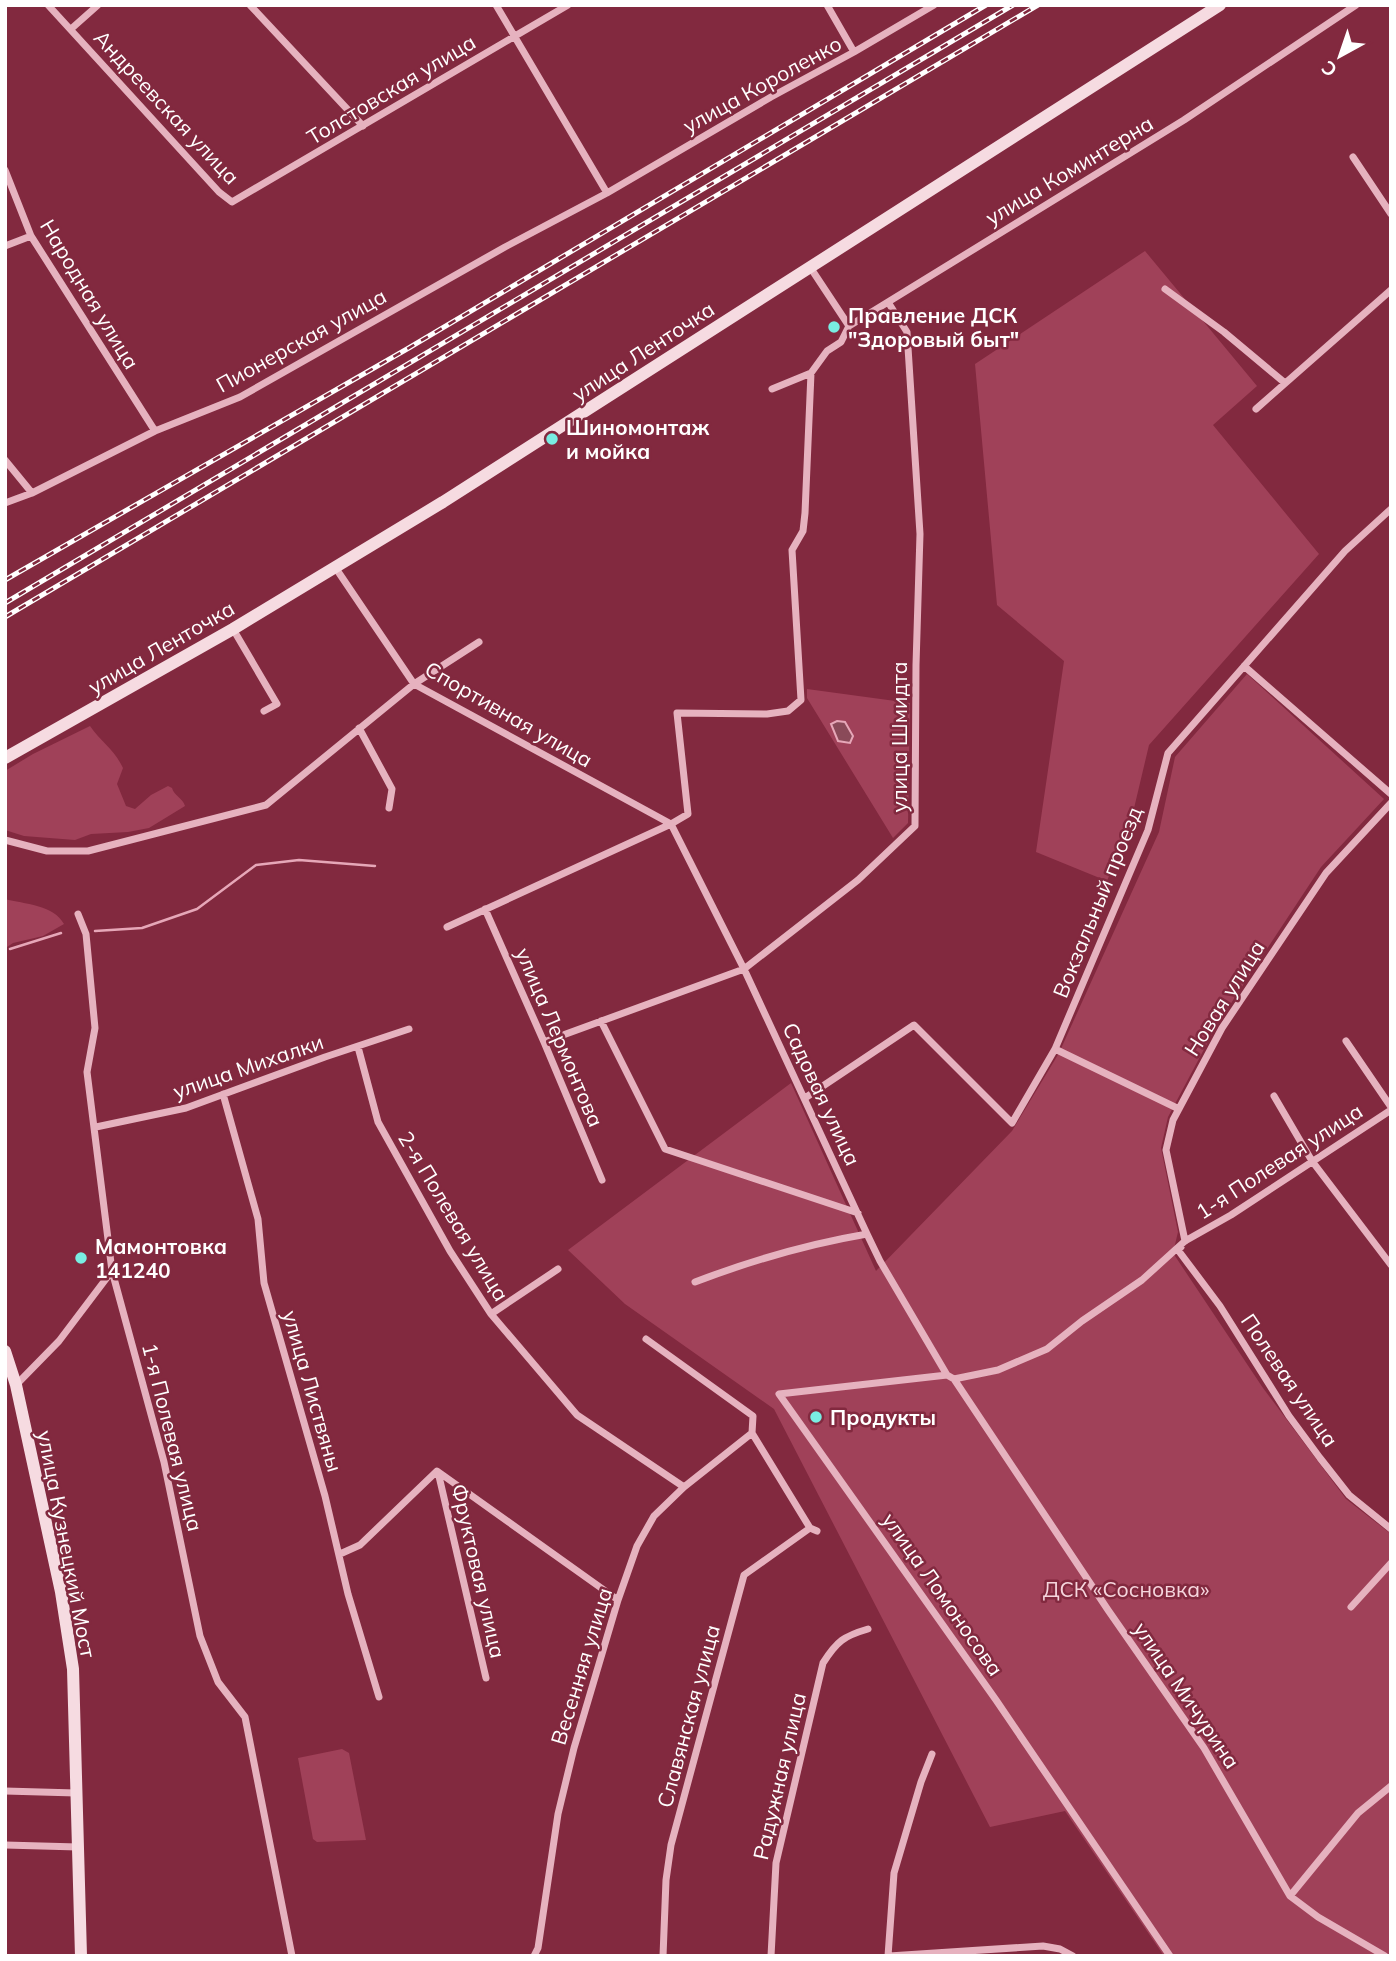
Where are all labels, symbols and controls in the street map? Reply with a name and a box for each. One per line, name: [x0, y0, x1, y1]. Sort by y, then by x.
north arrow: [1305, 21, 1375, 91]
street label: Андреевская улица: [89, 24, 245, 190]
street label: Толстовская улица: [302, 28, 480, 150]
street label: улица Короленко: [678, 30, 846, 138]
text: С: [1316, 56, 1342, 82]
street label: улица Коминтерна: [980, 110, 1158, 230]
street label: Народная улица: [35, 214, 145, 374]
street label: Пионерская улица: [211, 282, 391, 398]
street label: улица Ленточка: [567, 295, 719, 407]
place label: Правление ДСК "Здоровый быт": [848, 302, 1019, 352]
marker: Правление ДСК "Здоровый быт": [826, 319, 842, 335]
place label: Шиномонтаж и мойка: [566, 414, 709, 464]
marker: Шиномонтаж и мойка: [544, 431, 560, 447]
street label: улица Ленточка: [83, 595, 239, 699]
street label: Спортивная улица: [421, 655, 597, 773]
street label: улица Шмидта: [886, 661, 912, 813]
street label: Вокзальный проезд: [1047, 802, 1147, 1001]
street label: Новая улица: [1178, 936, 1270, 1060]
street label: улица Лермонтова: [510, 943, 610, 1131]
street label: Садовая улица: [778, 1018, 866, 1170]
street label: улица Михалки: [169, 1028, 327, 1104]
street label: 1-я Полевая улица: [1191, 1097, 1367, 1225]
street label: 2-я Полевая улица: [393, 1126, 515, 1306]
place label: Мамонтовка 141240: [95, 1233, 227, 1283]
marker: Мамонтовка 141240: [73, 1250, 89, 1266]
street label: улица Листвяны: [278, 1307, 348, 1475]
street label: Полевая улица: [1236, 1309, 1344, 1451]
street label: 1-я Полевая улица: [137, 1340, 209, 1534]
place label: Продукты: [830, 1404, 936, 1430]
marker: Продукты: [808, 1409, 824, 1425]
street label: улица Кузнецкий Мост: [32, 1428, 102, 1660]
street label: Фруктовая улица: [446, 1481, 512, 1661]
street label: улица Ломоносова: [877, 1507, 1009, 1681]
park label: ДСК «Сосновка»: [1043, 1576, 1209, 1602]
street label: Весенняя улица: [545, 1584, 617, 1748]
street label: улица Мичурина: [1128, 1617, 1246, 1773]
street label: Славянская улица: [651, 1622, 725, 1810]
street label: Радужная улица: [747, 1690, 811, 1862]

